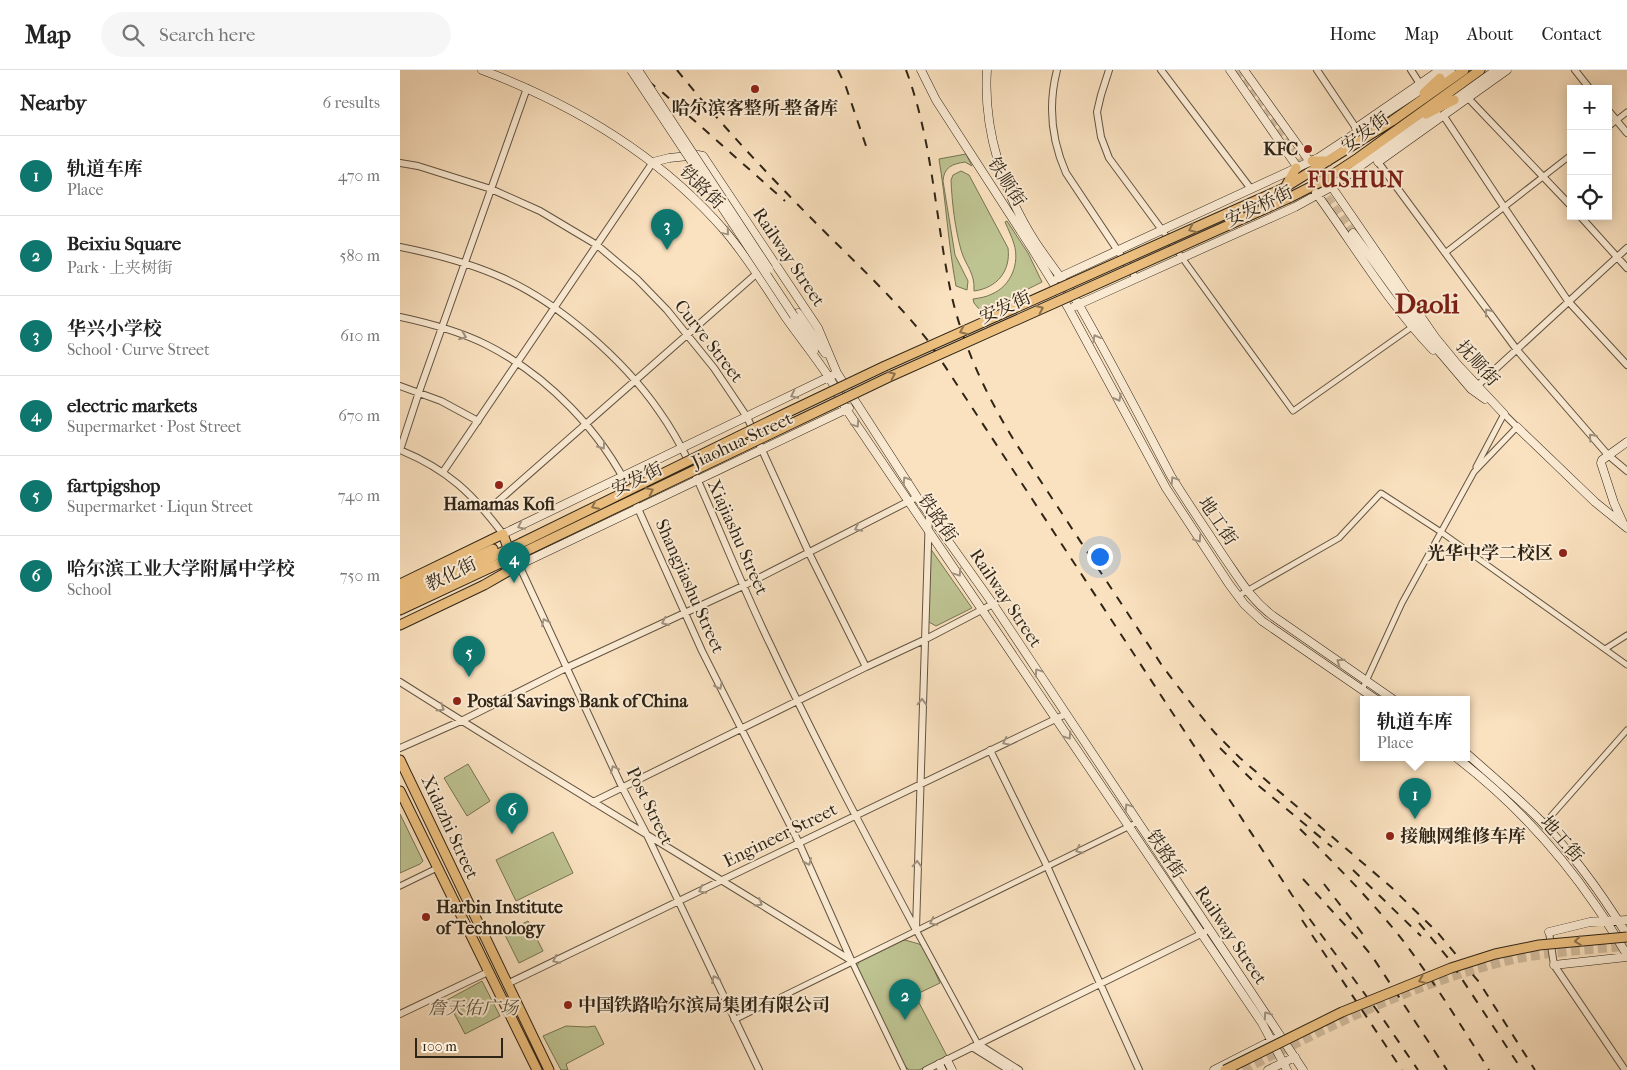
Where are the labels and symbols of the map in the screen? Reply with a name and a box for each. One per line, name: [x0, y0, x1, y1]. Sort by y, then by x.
marker: 哈尔滨客整所-整备库: [749, 83, 761, 95]
place label: 哈尔滨客整所-整备库: [672, 98, 838, 119]
street label: 安发街: [1337, 108, 1393, 157]
place label: KFC: [1263, 139, 1298, 160]
marker: KFC: [1302, 143, 1314, 155]
street label: 铁顺街: [983, 154, 1030, 211]
street label: 铁路街: [675, 161, 728, 214]
district label: FUSHUN: [1306, 167, 1405, 193]
street label: 安发桥街: [1222, 182, 1296, 231]
street label: Railway Street: [748, 204, 829, 311]
pin: 3: [651, 209, 683, 250]
one-way arrow: [1188, 223, 1197, 234]
one-way arrow: [720, 226, 728, 235]
street label: 安发街: [976, 287, 1034, 328]
district label: Daoli: [1395, 287, 1460, 320]
street label: Curve Street: [670, 296, 748, 387]
one-way arrow: [1035, 305, 1044, 315]
one-way arrow: [1486, 309, 1494, 318]
one-way arrow: [959, 325, 968, 336]
one-way arrow: [459, 330, 467, 340]
one-way arrow: [1093, 334, 1103, 343]
street label: 抚顺街: [1452, 336, 1503, 390]
one-way arrow: [887, 371, 896, 382]
one-way arrow: [790, 389, 799, 399]
one-way arrow: [1111, 392, 1121, 401]
street label: Jiaohua Street: [687, 408, 797, 474]
one-way arrow: [850, 418, 859, 428]
one-way arrow: [1589, 433, 1598, 442]
one-way arrow: [596, 440, 605, 450]
street label: 安发街: [608, 458, 666, 501]
street label: Xiajiashu Street: [703, 476, 773, 599]
one-way arrow: [903, 477, 912, 486]
one-way arrow: [1170, 477, 1180, 486]
marker: Hamamas Kofi: [493, 479, 505, 491]
one-way arrow: [645, 486, 654, 497]
street label: 铁路街: [914, 490, 962, 546]
street label: 地工街: [1194, 493, 1241, 550]
place label: Hamamas Kofi: [443, 494, 556, 515]
one-way arrow: [592, 500, 601, 510]
street label: Shangjiashu Street: [651, 516, 729, 657]
one-way arrow: [517, 519, 526, 530]
one-way arrow: [855, 522, 864, 532]
one-way arrow: [1192, 533, 1201, 542]
pin: 4: [498, 542, 530, 583]
place label: 光华中学二校区: [1427, 543, 1553, 564]
your location: [1087, 544, 1113, 570]
street label: Railway Street: [965, 545, 1046, 652]
marker: 光华中学二校区: [1557, 547, 1569, 559]
street label: 教化街: [422, 553, 480, 596]
one-way arrow: [952, 567, 961, 576]
one-way arrow: [661, 616, 670, 627]
one-way arrow: [541, 618, 551, 627]
pin: 5: [453, 636, 485, 677]
one-way arrow: [1336, 659, 1345, 668]
one-way arrow: [1035, 668, 1044, 677]
one-way arrow: [713, 681, 723, 690]
place label: Postal Savings Bank of China: [467, 691, 688, 712]
marker: Postal Savings Bank of China: [451, 695, 463, 707]
one-way arrow: [917, 698, 928, 706]
one-way arrow: [436, 702, 445, 712]
one-way arrow: [1062, 730, 1071, 740]
one-way arrow: [1002, 736, 1011, 747]
street label: Post Street: [622, 764, 678, 849]
one-way arrow: [610, 765, 620, 774]
street label: Xidazhi Street: [416, 772, 483, 883]
pin: 1: [1399, 778, 1431, 819]
pin: 6: [496, 793, 528, 834]
street label: Engineer Street: [720, 799, 841, 872]
one-way arrow: [1125, 803, 1134, 812]
street label: 地工街: [1536, 812, 1587, 867]
street label: 铁路街: [1142, 826, 1189, 883]
place label: 接触网维修车库: [1400, 826, 1526, 847]
marker: 接触网维修车库: [1384, 830, 1396, 842]
one-way arrow: [1075, 844, 1084, 855]
one-way arrow: [801, 857, 812, 866]
one-way arrow: [912, 860, 923, 868]
street label: Railway Street: [1190, 882, 1271, 989]
one-way arrow: [699, 883, 708, 893]
one-way arrow: [754, 896, 763, 906]
place label: Harbin Institute of Technology: [436, 897, 563, 939]
marker: Harbin Institute of Technology: [420, 911, 432, 923]
one-way arrow: [929, 916, 938, 926]
one-way arrow: [1574, 935, 1582, 946]
one-way arrow: [552, 954, 561, 965]
one-way arrow: [1418, 974, 1426, 984]
one-way arrow: [710, 975, 721, 984]
pin: 2: [889, 979, 921, 1020]
place label: 中国铁路哈尔滨局集团有限公司: [578, 995, 830, 1016]
park label: 詹天佑广场: [428, 998, 520, 1019]
marker: 中国铁路哈尔滨局集团有限公司: [562, 999, 574, 1011]
one-way arrow: [1264, 1011, 1273, 1021]
scale bar: [415, 1035, 502, 1058]

